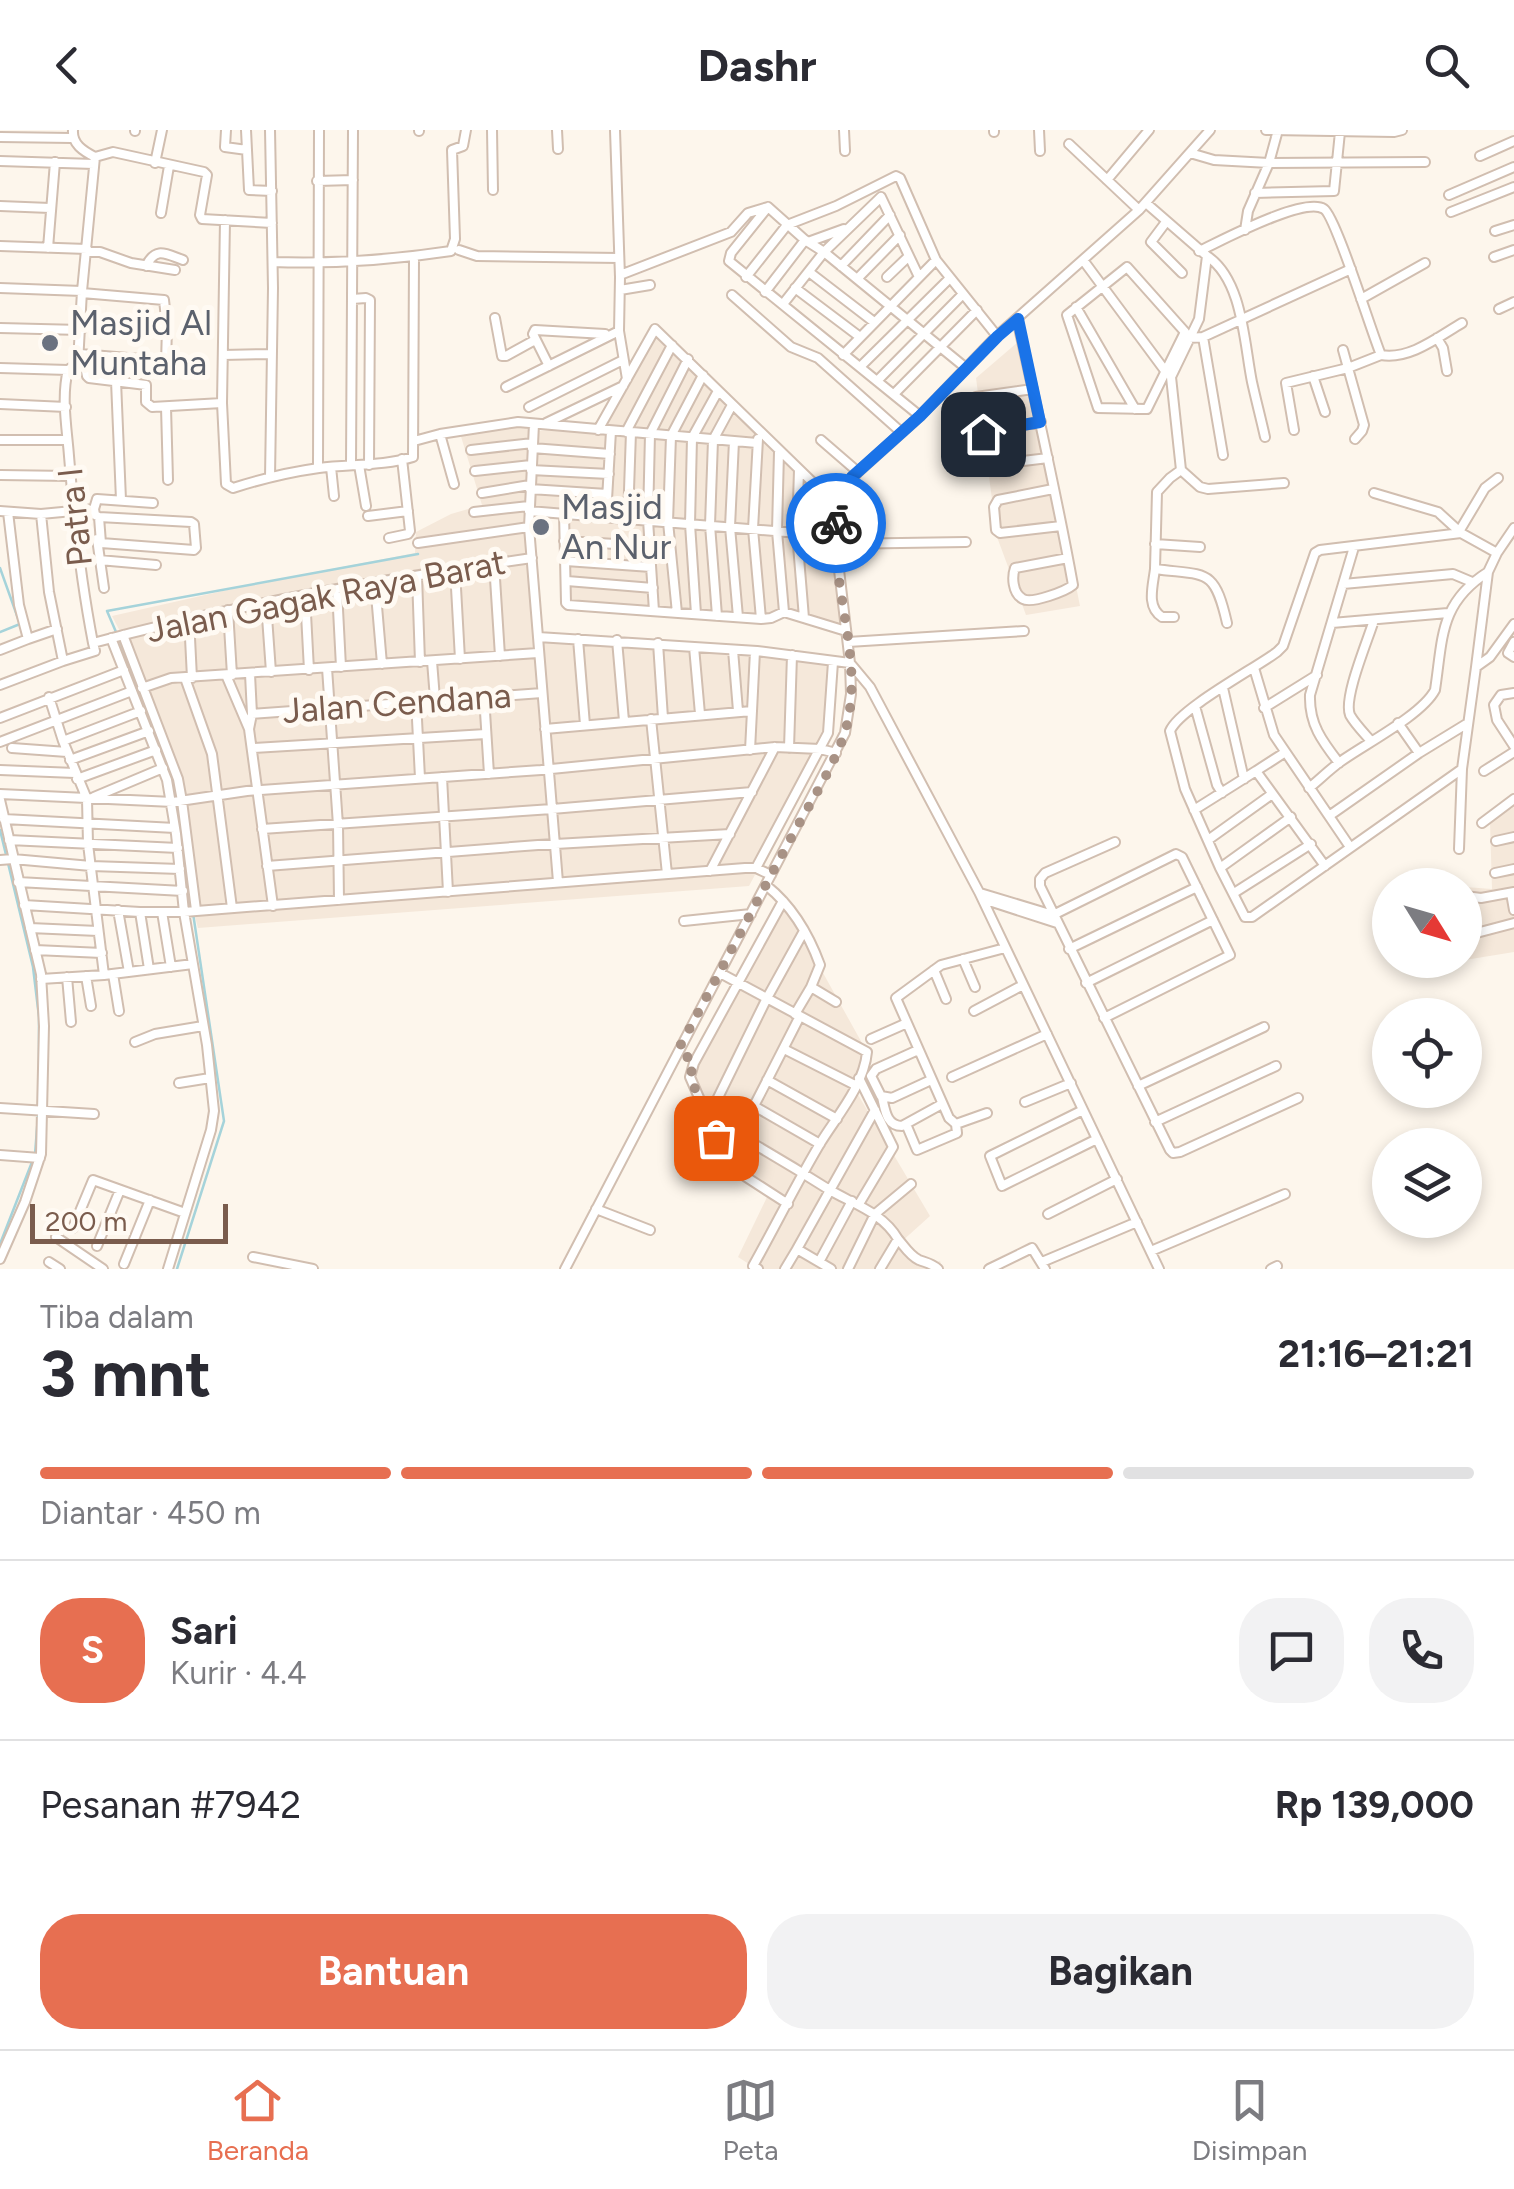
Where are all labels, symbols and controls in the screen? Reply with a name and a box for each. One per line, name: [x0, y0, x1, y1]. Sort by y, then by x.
icon: back: [40, 38, 95, 93]
text: Dashr: [697, 38, 817, 92]
icon: search: [1419, 38, 1474, 93]
place label: Masjid Al Muntaha: [70, 302, 212, 384]
marker: Masjid Al Muntaha: [39, 332, 61, 354]
pin: [941, 392, 1026, 477]
icon: home: [956, 407, 1011, 462]
street label: Patra I: [49, 466, 101, 568]
courier: [786, 473, 886, 573]
place label: Masjid An Nur: [561, 486, 671, 568]
icon: bike: [809, 496, 864, 551]
marker: Masjid An Nur: [530, 516, 552, 538]
street label: Jalan Gagak Raya Barat: [143, 541, 509, 651]
street label: Jalan Cendana: [281, 674, 513, 732]
north arrow: [1372, 868, 1482, 978]
map controls: [1372, 868, 1482, 1238]
button: locate: [1372, 998, 1482, 1108]
pin: [674, 1096, 759, 1181]
icon: bag: [689, 1111, 744, 1166]
button: layers: [1372, 1128, 1482, 1238]
scale bar: [30, 1199, 228, 1244]
text: 200 m: [45, 1204, 127, 1238]
text: Tiba dalam: [40, 1298, 194, 1336]
text: 21:16–21:21: [1278, 1331, 1474, 1377]
text: 3 mnt: [40, 1334, 211, 1412]
text: Diantar · 450 m: [40, 1494, 261, 1532]
button: chat: [1239, 1598, 1344, 1703]
button: phone: [1369, 1598, 1474, 1703]
text: Sari: [170, 1608, 238, 1654]
text: S: [81, 1627, 104, 1673]
text: Kurir · 4.4: [170, 1654, 307, 1692]
text: Pesanan #7942: [40, 1782, 301, 1828]
text: Rp 139,000: [1275, 1782, 1474, 1828]
button: Bantuan: [40, 1914, 747, 2029]
button: Bagikan: [767, 1914, 1474, 2029]
tab: Beranda: [207, 2073, 309, 2167]
tab: Peta: [722, 2073, 778, 2167]
tab: Disimpan: [1192, 2073, 1307, 2167]

